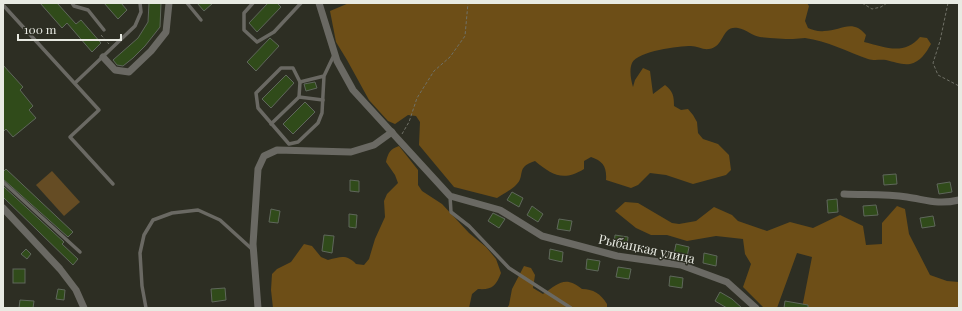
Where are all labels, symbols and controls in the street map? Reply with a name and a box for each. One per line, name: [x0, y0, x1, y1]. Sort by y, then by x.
scale bar: [18, 16, 121, 42]
text: 100 m: [24, 21, 57, 37]
street label: Рыбацкая улица: [597, 229, 697, 267]

